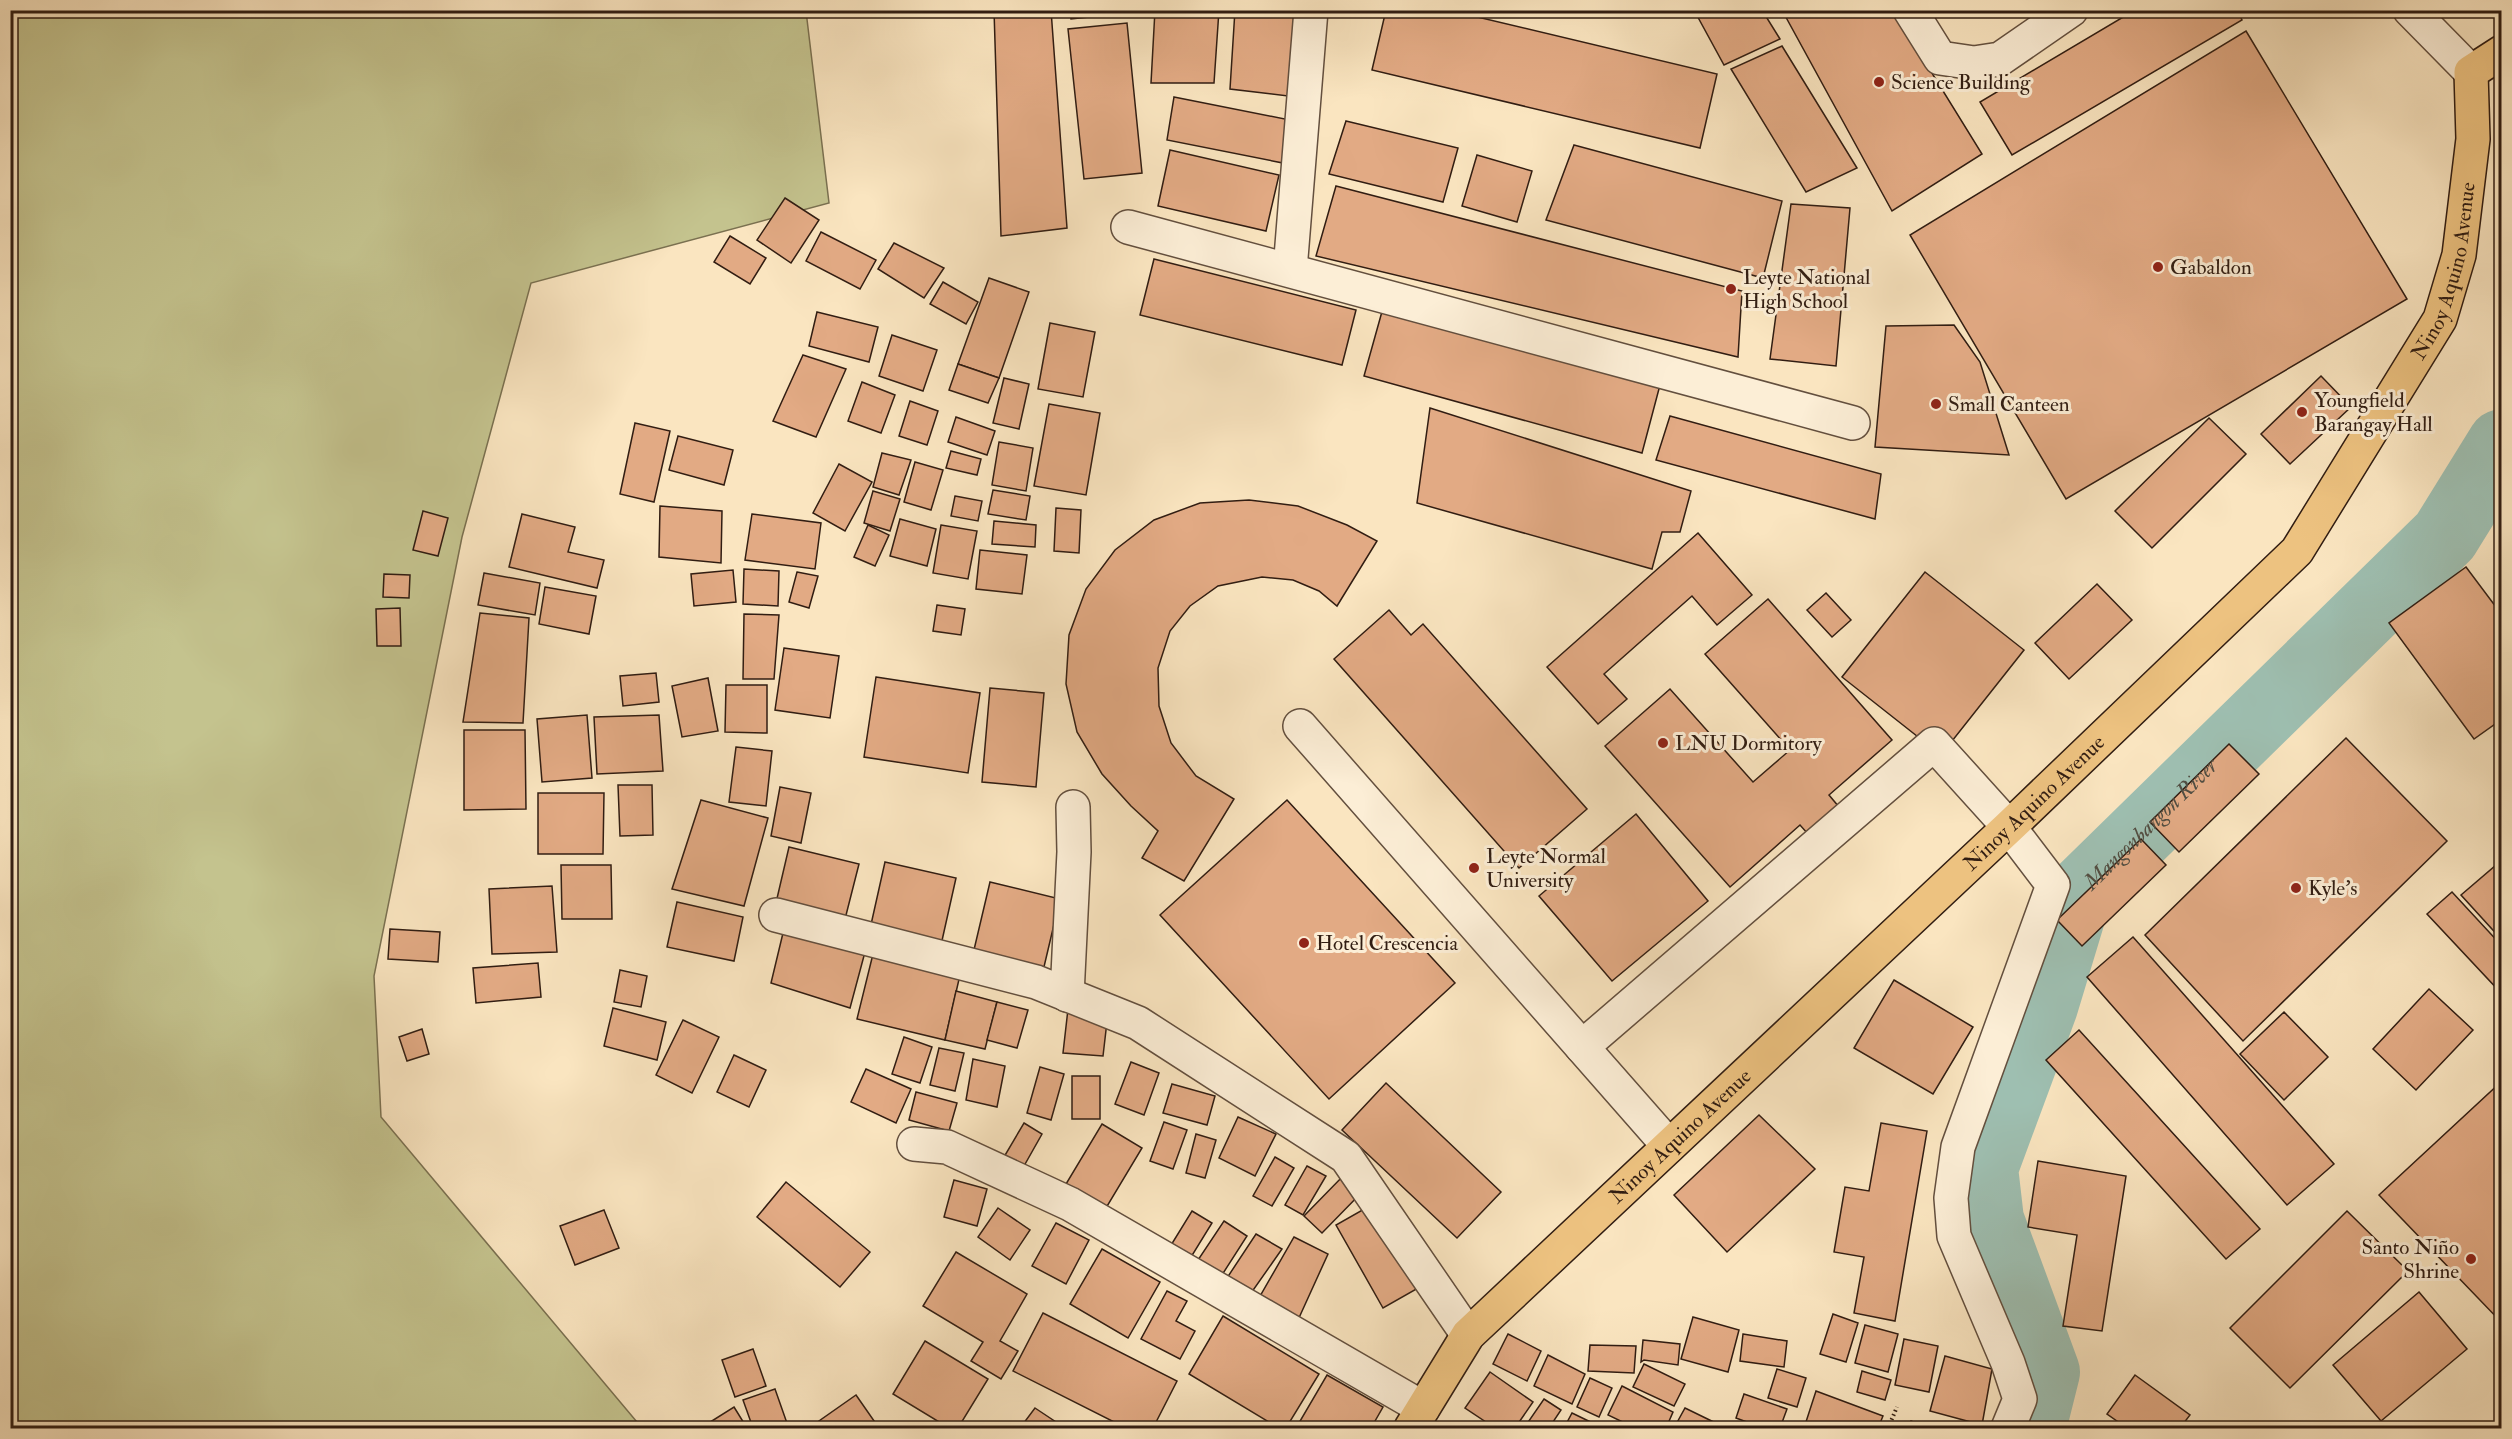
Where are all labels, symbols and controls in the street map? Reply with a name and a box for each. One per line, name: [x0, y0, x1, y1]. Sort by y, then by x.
place label: Science Building: [1891, 69, 2031, 96]
marker: Science Building: [1872, 75, 1886, 89]
street label: Ninoy Aquino Avenue: [2405, 180, 2481, 365]
place label: Gabaldon: [2170, 254, 2252, 281]
marker: Gabaldon: [2151, 260, 2165, 274]
place label: Leyte National High School: [1743, 264, 1871, 315]
marker: Leyte National High School: [1724, 282, 1738, 296]
place label: Youngfield Barangay Hall: [2314, 387, 2433, 438]
place label: Small Canteen: [1948, 391, 2070, 418]
marker: Small Canteen: [1929, 397, 1943, 411]
marker: Youngfield Barangay Hall: [2295, 405, 2309, 419]
street label: Ninoy Aquino Avenue: [1958, 729, 2111, 877]
place label: LNU Dormitory: [1675, 730, 1822, 757]
marker: LNU Dormitory: [1656, 736, 1670, 750]
water label: Mangonbangon River: [2076, 751, 2225, 897]
place label: Leyte Normal University: [1486, 843, 1606, 894]
marker: Leyte Normal University: [1467, 861, 1481, 875]
place label: Kyle's: [2308, 875, 2357, 902]
marker: Kyle's: [2289, 881, 2303, 895]
place label: Hotel Crescencia: [1316, 930, 1458, 957]
marker: Hotel Crescencia: [1297, 936, 1311, 950]
street label: Ninoy Aquino Avenue: [1603, 1062, 1757, 1209]
place label: Santo Niño Shrine: [2362, 1234, 2459, 1285]
marker: Santo Niño Shrine: [2464, 1252, 2478, 1266]

